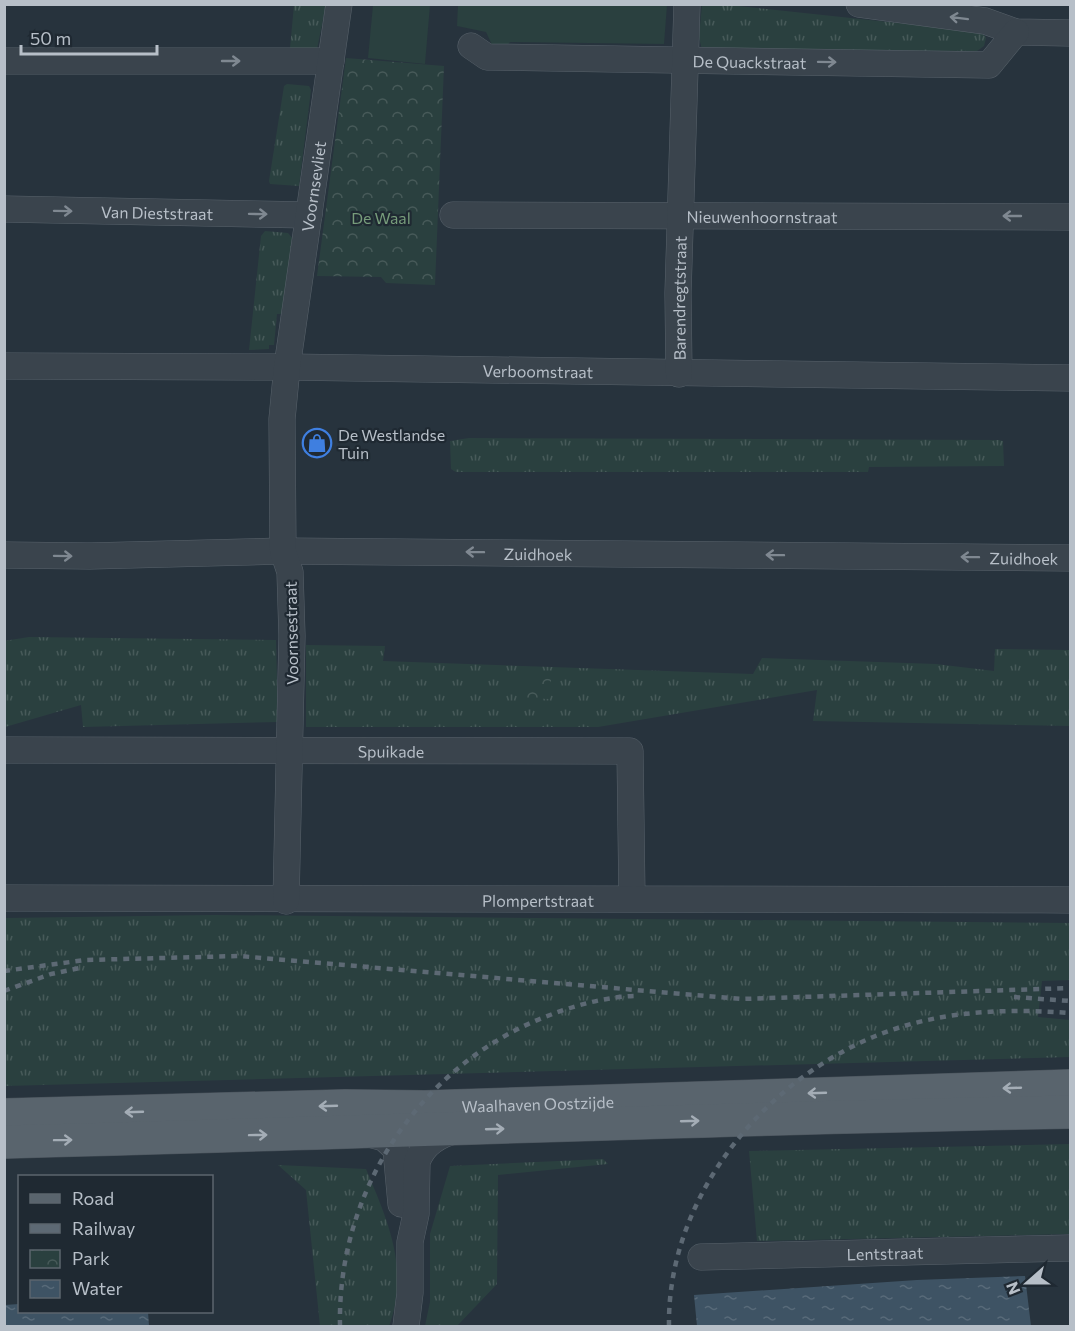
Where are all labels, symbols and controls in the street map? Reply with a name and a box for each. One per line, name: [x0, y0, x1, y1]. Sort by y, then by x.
one-way arrow: [950, 12, 970, 23]
scale bar: [21, 18, 158, 56]
text: 50 m: [30, 27, 71, 49]
street label: De Quackstraat: [693, 51, 807, 72]
one-way arrow: [220, 55, 240, 67]
one-way arrow: [816, 56, 836, 68]
street label: Voornsevliet: [297, 139, 329, 233]
street label: Van Dieststraat: [101, 201, 214, 223]
one-way arrow: [52, 205, 72, 216]
street label: Nieuwenhoornstraat: [686, 206, 838, 226]
one-way arrow: [247, 208, 267, 220]
park label: De Waal: [351, 208, 411, 227]
one-way arrow: [1003, 210, 1023, 222]
street label: Barendregtstraat: [668, 235, 689, 361]
street label: Verboomstraat: [483, 360, 594, 381]
place label: De Westlandse Tuin: [338, 425, 445, 462]
shop icon: De Westlandse Tuin: [301, 427, 333, 459]
street label: Zuidhoek: [503, 543, 573, 563]
one-way arrow: [466, 547, 486, 558]
street label: Zuidhoek: [989, 548, 1059, 567]
one-way arrow: [766, 549, 786, 561]
one-way arrow: [52, 550, 72, 562]
one-way arrow: [961, 551, 981, 563]
street label: Voornsestraat: [281, 581, 301, 685]
street label: Spuikade: [358, 741, 424, 760]
street label: Plompertstraat: [482, 890, 594, 909]
one-way arrow: [1003, 1082, 1023, 1093]
one-way arrow: [808, 1087, 828, 1098]
street label: Waalhaven Oostzijde: [461, 1091, 614, 1115]
one-way arrow: [319, 1101, 339, 1112]
one-way arrow: [124, 1106, 144, 1117]
one-way arrow: [679, 1115, 699, 1126]
one-way arrow: [484, 1123, 504, 1134]
one-way arrow: [247, 1130, 267, 1141]
one-way arrow: [52, 1135, 72, 1146]
legend: [18, 1175, 213, 1313]
text: Road: [72, 1187, 114, 1209]
text: Railway: [72, 1217, 135, 1239]
street label: Lentstraat: [846, 1242, 924, 1263]
text: Park: [72, 1247, 110, 1269]
north arrow: [997, 1253, 1057, 1313]
text: Water: [72, 1277, 123, 1299]
text: N: [1002, 1280, 1024, 1298]

